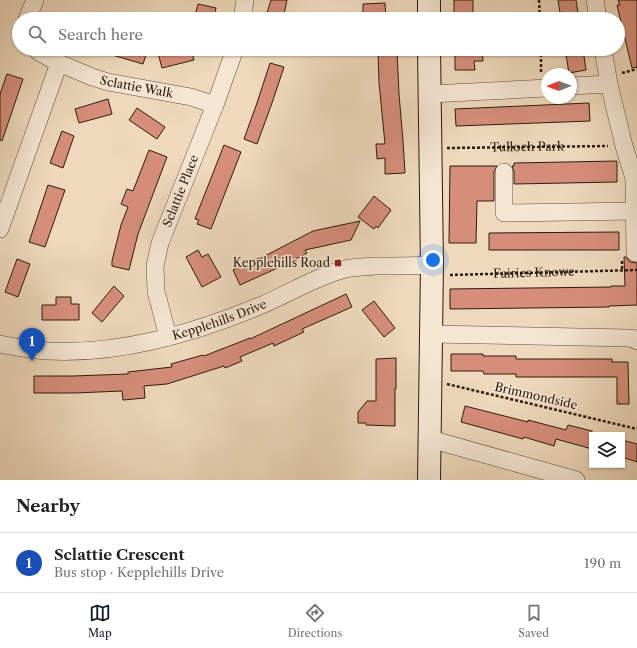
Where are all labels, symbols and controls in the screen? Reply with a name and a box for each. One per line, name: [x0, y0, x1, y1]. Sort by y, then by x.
search box: [12, 12, 625, 56]
icon: search: [26, 23, 48, 45]
text: Search here: [58, 25, 143, 44]
north arrow: [541, 68, 577, 104]
street label: Sclattie Walk: [98, 72, 175, 101]
street label: Tulloch Park: [490, 139, 565, 154]
street label: Sclattie Place: [159, 152, 201, 229]
your location: [423, 250, 443, 270]
place label: Kepplehills Road: [233, 255, 331, 270]
marker: Kepplehills Road: [333, 258, 343, 268]
street label: Fairies Knowe: [493, 264, 575, 281]
street label: Kepplehills Drive: [170, 296, 269, 343]
pin: 1: [19, 328, 45, 361]
street label: Brimmondside: [493, 379, 579, 412]
map controls: [589, 432, 625, 468]
button: layers: [589, 432, 625, 468]
text: Nearby: [16, 496, 80, 516]
text: Sclattie Crescent: [54, 545, 185, 564]
text: 1: [26, 555, 32, 571]
text: 190 m: [584, 555, 621, 571]
text: Bus stop · Kepplehills Drive: [54, 564, 224, 580]
tab: Map: [88, 602, 112, 640]
tab: Directions: [288, 602, 342, 640]
tab: Saved: [518, 602, 549, 640]

